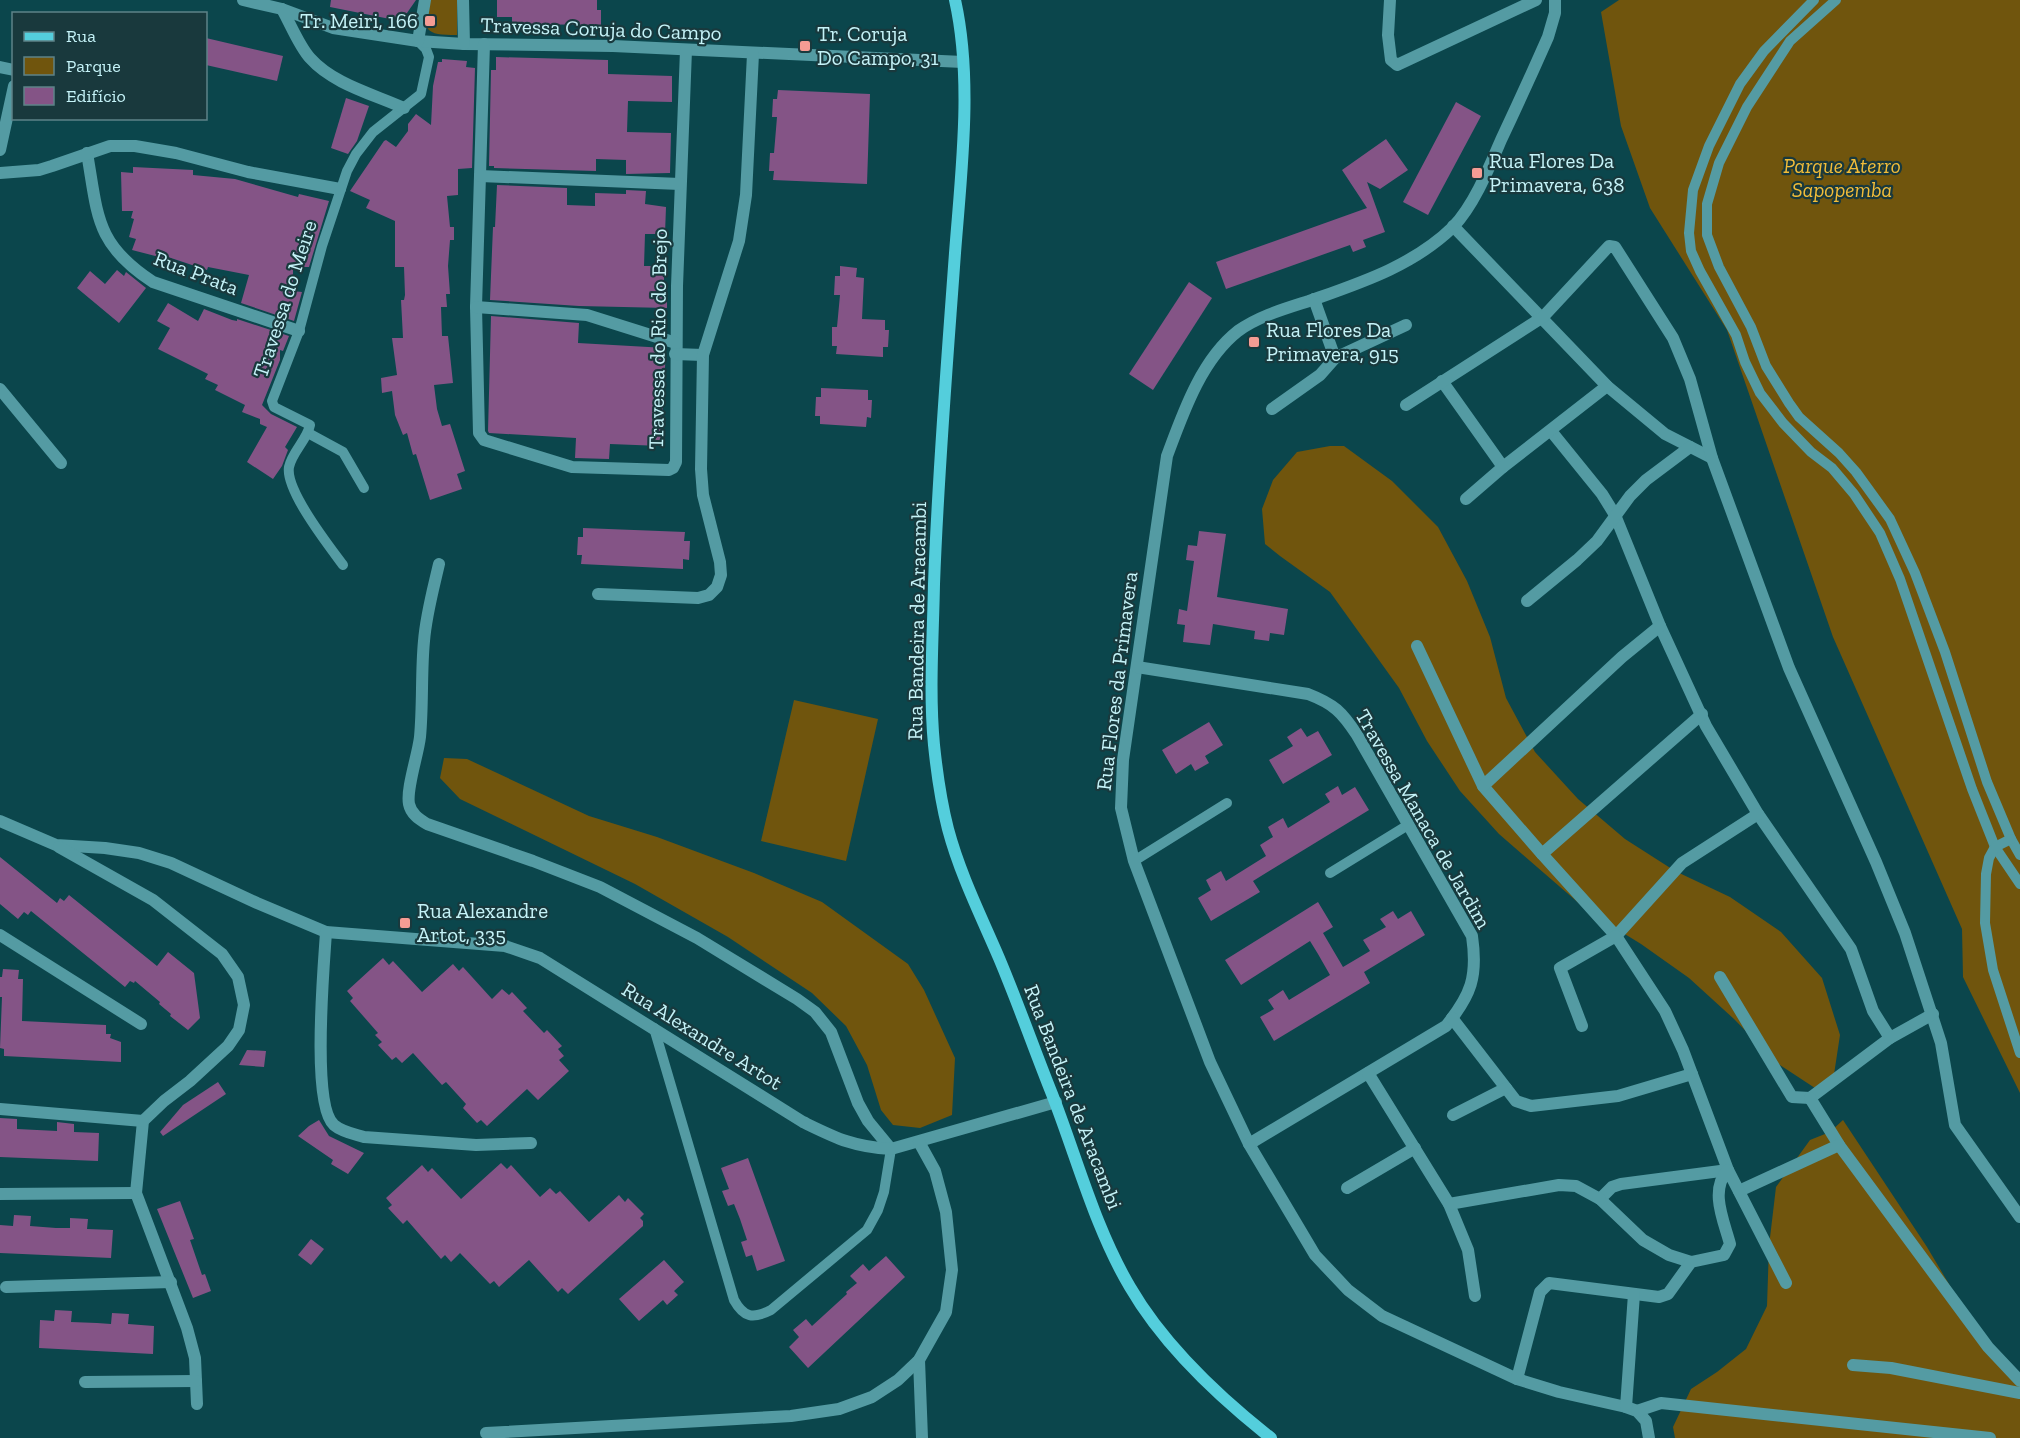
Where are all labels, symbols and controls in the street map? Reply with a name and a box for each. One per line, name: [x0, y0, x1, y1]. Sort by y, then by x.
place label: Tr. Meiri, 166: [300, 8, 418, 33]
legend: [12, 12, 207, 120]
street label: Travessa Coruja do Campo: [480, 12, 722, 46]
marker: Tr. Meiri, 166: [423, 14, 437, 28]
place label: Tr. Coruja Do Campo, 31: [817, 21, 939, 70]
text: Rua: [66, 25, 96, 47]
marker: Tr. Coruja Do Campo, 31: [798, 39, 812, 53]
text: Parque: [66, 55, 121, 77]
text: Edifício: [66, 85, 126, 107]
place label: Rua Flores Da Primavera, 638: [1489, 148, 1624, 197]
park label: Parque Aterro Sapopemba: [1783, 153, 1901, 202]
marker: Rua Flores Da Primavera, 638: [1470, 166, 1484, 180]
street label: Travessa do Meire: [247, 217, 322, 381]
street label: Travessa do Rio do Brejo: [643, 228, 673, 450]
street label: Rua Prata: [150, 245, 242, 300]
place label: Rua Flores Da Primavera, 915: [1266, 317, 1399, 366]
marker: Rua Flores Da Primavera, 915: [1247, 335, 1261, 349]
street label: Rua Bandeira de Aracambi: [902, 501, 931, 741]
street label: Rua Flores da Primavera: [1091, 570, 1142, 792]
street label: Travessa Manaca de Jardim: [1350, 705, 1497, 933]
place label: Rua Alexandre Artot, 335: [417, 898, 548, 947]
marker: Rua Alexandre Artot, 335: [398, 916, 412, 930]
street label: Rua Alexandre Artot: [618, 976, 787, 1095]
street label: Rua Bandeira de Aracambi: [1019, 981, 1128, 1213]

